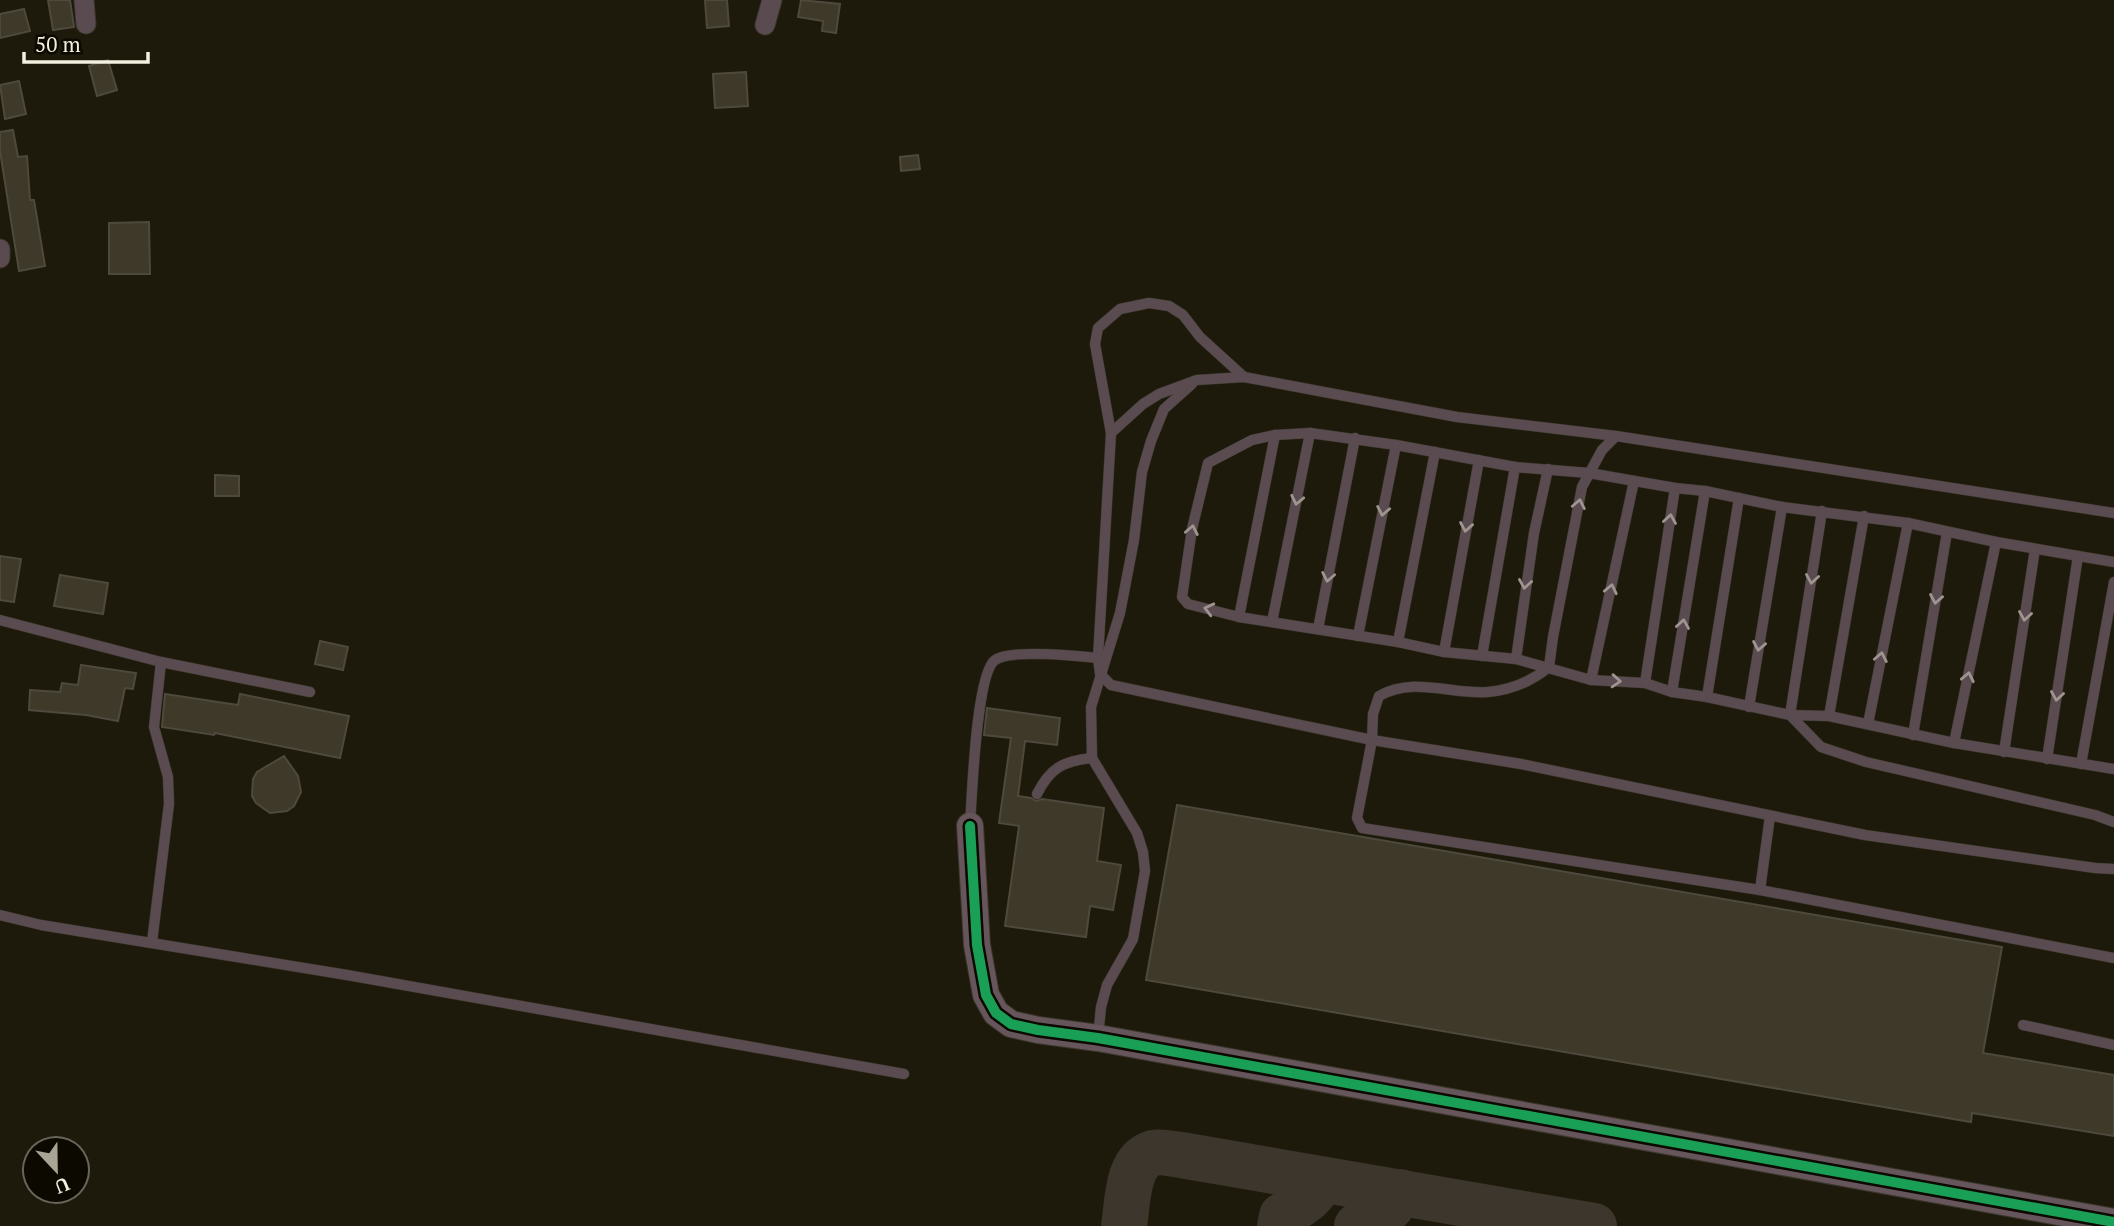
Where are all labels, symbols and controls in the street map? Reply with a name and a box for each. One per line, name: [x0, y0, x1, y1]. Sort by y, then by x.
scale bar: [24, 21, 149, 65]
text: 50 m: [35, 30, 81, 58]
one-way arrow: [1290, 494, 1305, 506]
one-way arrow: [1571, 498, 1586, 510]
one-way arrow: [1376, 505, 1391, 517]
one-way arrow: [1662, 513, 1677, 525]
one-way arrow: [1459, 521, 1474, 533]
one-way arrow: [1184, 524, 1199, 536]
one-way arrow: [1322, 571, 1337, 583]
one-way arrow: [1805, 573, 1820, 585]
one-way arrow: [1518, 578, 1533, 590]
one-way arrow: [1602, 583, 1617, 595]
one-way arrow: [1929, 593, 1944, 605]
one-way arrow: [1203, 603, 1215, 618]
one-way arrow: [2017, 610, 2032, 622]
one-way arrow: [1675, 618, 1690, 630]
one-way arrow: [1752, 640, 1767, 652]
one-way arrow: [1873, 651, 1888, 663]
one-way arrow: [1959, 671, 1974, 683]
one-way arrow: [1611, 673, 1622, 688]
one-way arrow: [2050, 690, 2065, 702]
north arrow: [21, 1135, 91, 1205]
text: U: [51, 1172, 74, 1201]

